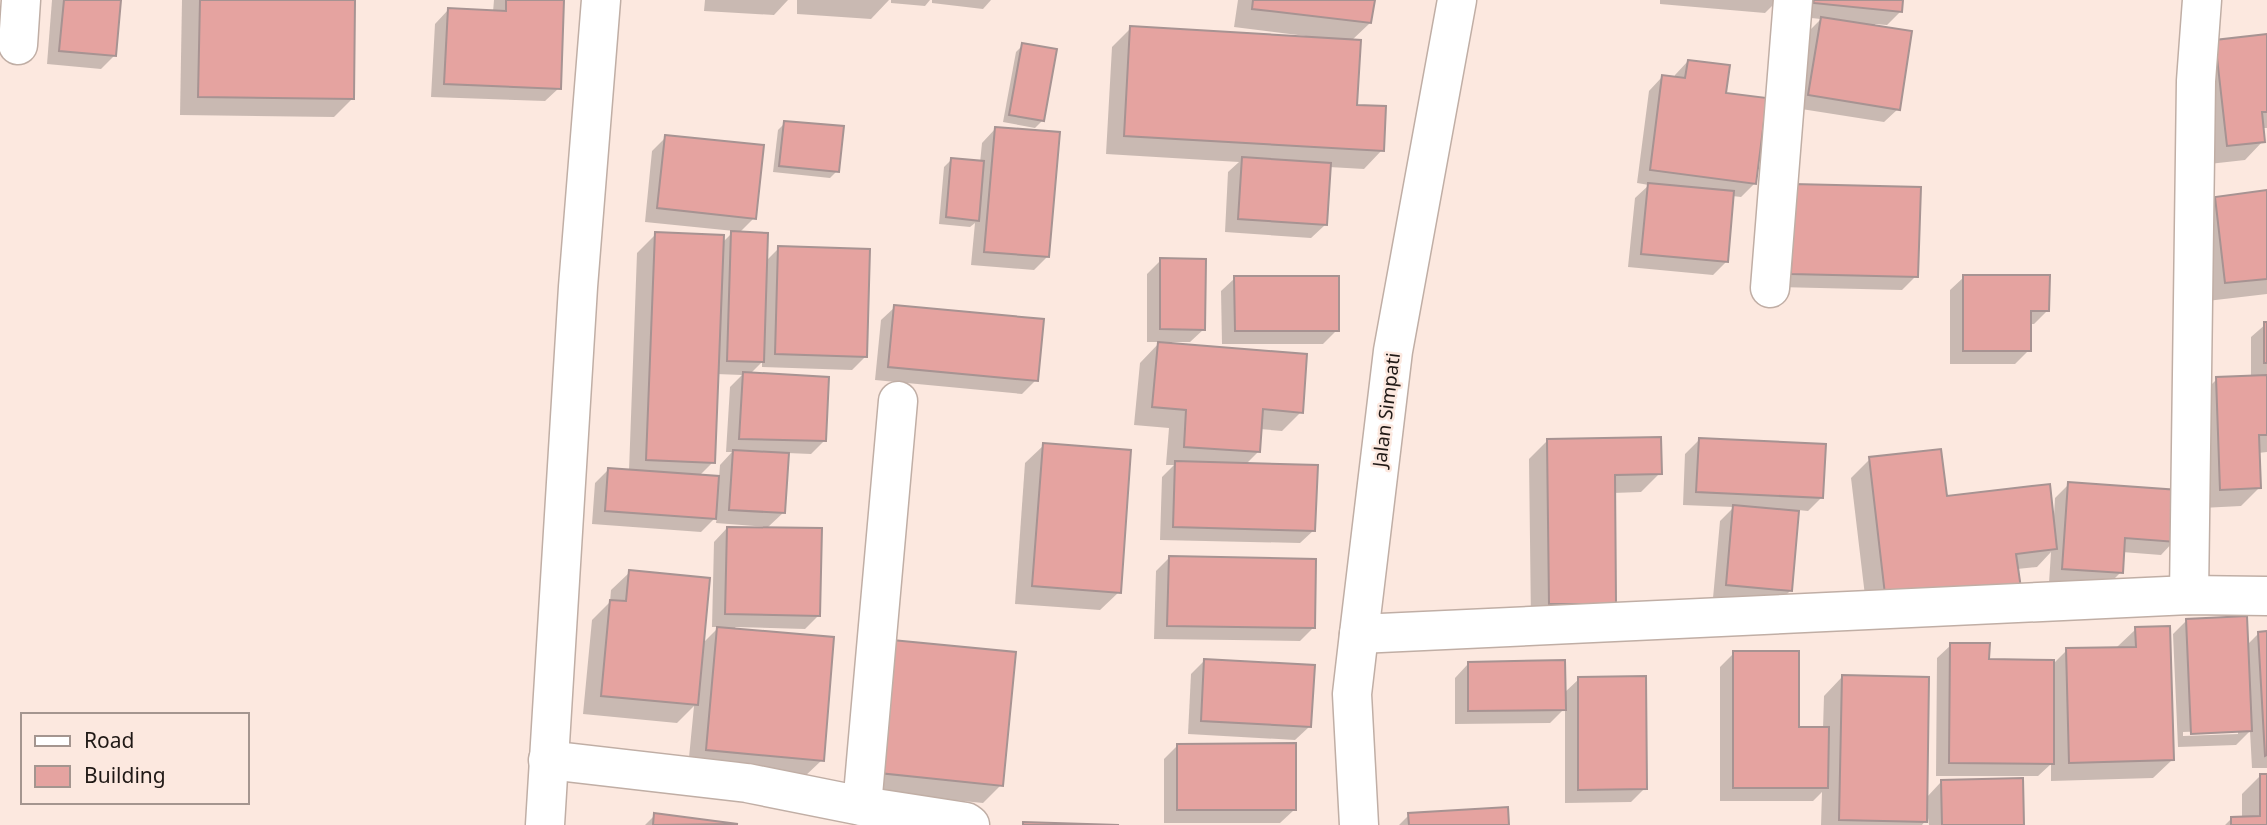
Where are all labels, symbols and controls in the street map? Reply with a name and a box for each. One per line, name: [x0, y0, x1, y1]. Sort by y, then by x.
street label: Jalan Simpati: [1366, 351, 1406, 471]
legend: [21, 713, 248, 804]
text: Road: [84, 726, 134, 754]
text: Building: [84, 761, 166, 789]

